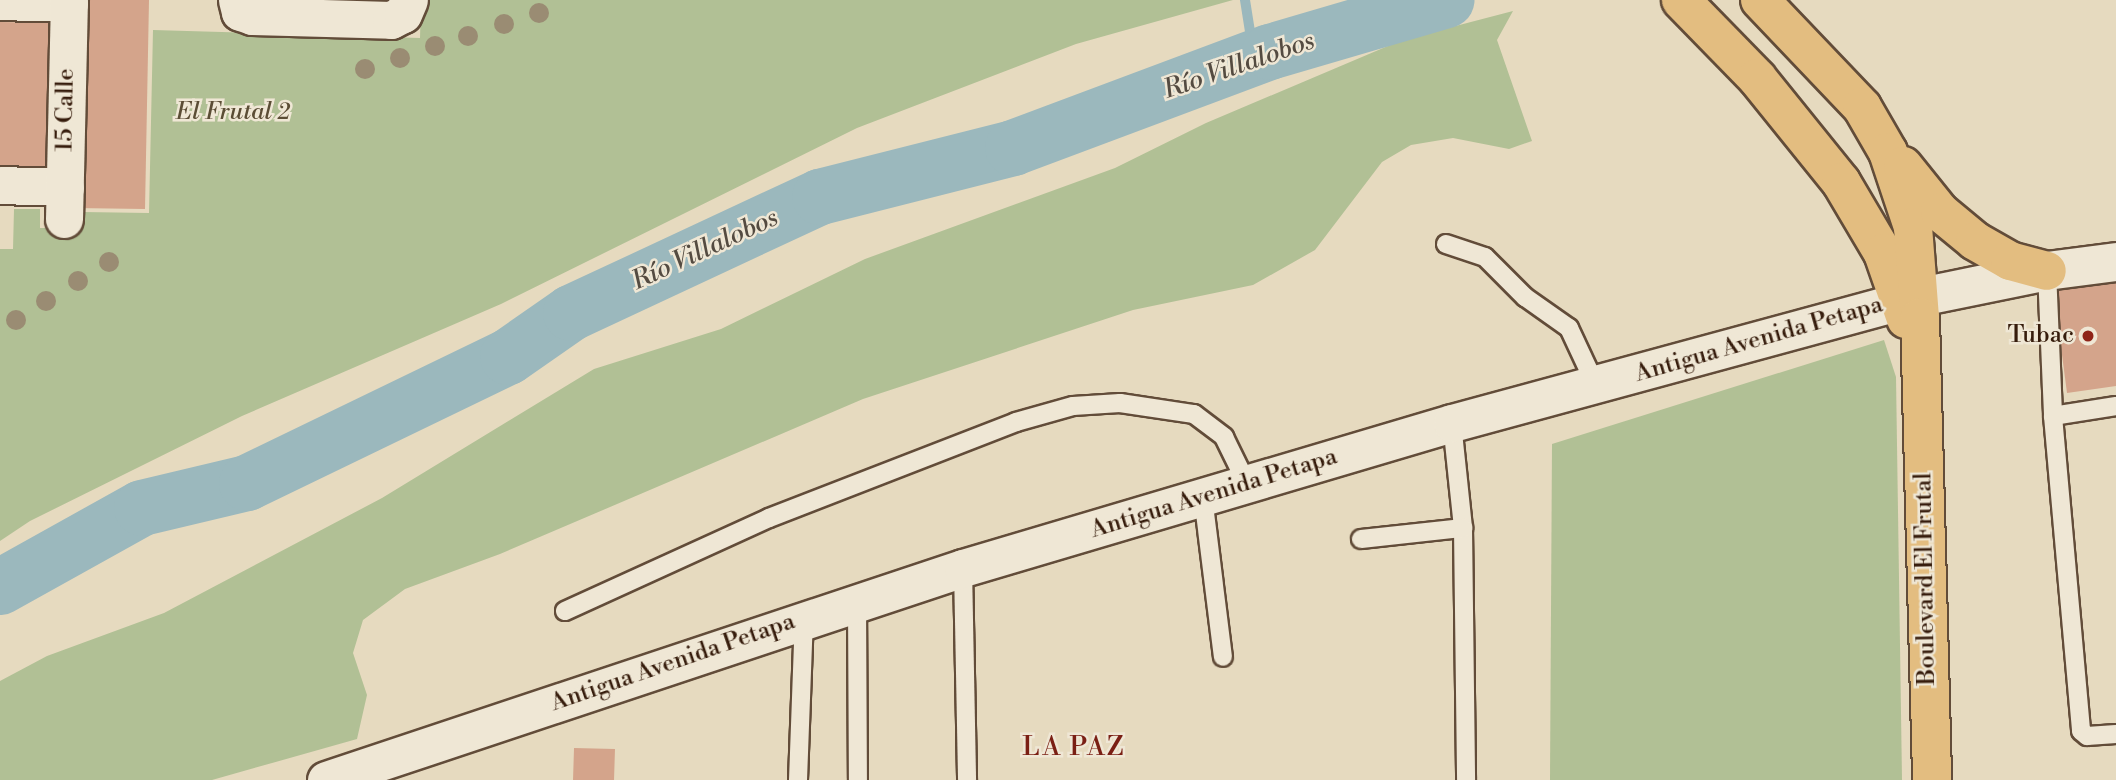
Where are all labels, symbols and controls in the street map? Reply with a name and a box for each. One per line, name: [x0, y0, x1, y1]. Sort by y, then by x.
water label: Río Villalobos: [1159, 26, 1319, 106]
street label: 15 Calle: [51, 68, 81, 152]
park label: El Frutal 2: [176, 99, 290, 127]
water label: Río Villalobos: [627, 203, 783, 297]
street label: Antigua Avenida Petapa: [1632, 291, 1886, 389]
place label: Tubac: [2007, 322, 2074, 350]
marker: Tubac: [2080, 328, 2096, 344]
street label: Antigua Avenida Petapa: [1087, 443, 1341, 545]
street label: Boulevard El Frutal: [1910, 472, 1942, 686]
street label: Antigua Avenida Petapa: [547, 608, 799, 718]
district label: LA PAZ: [1023, 732, 1125, 764]

